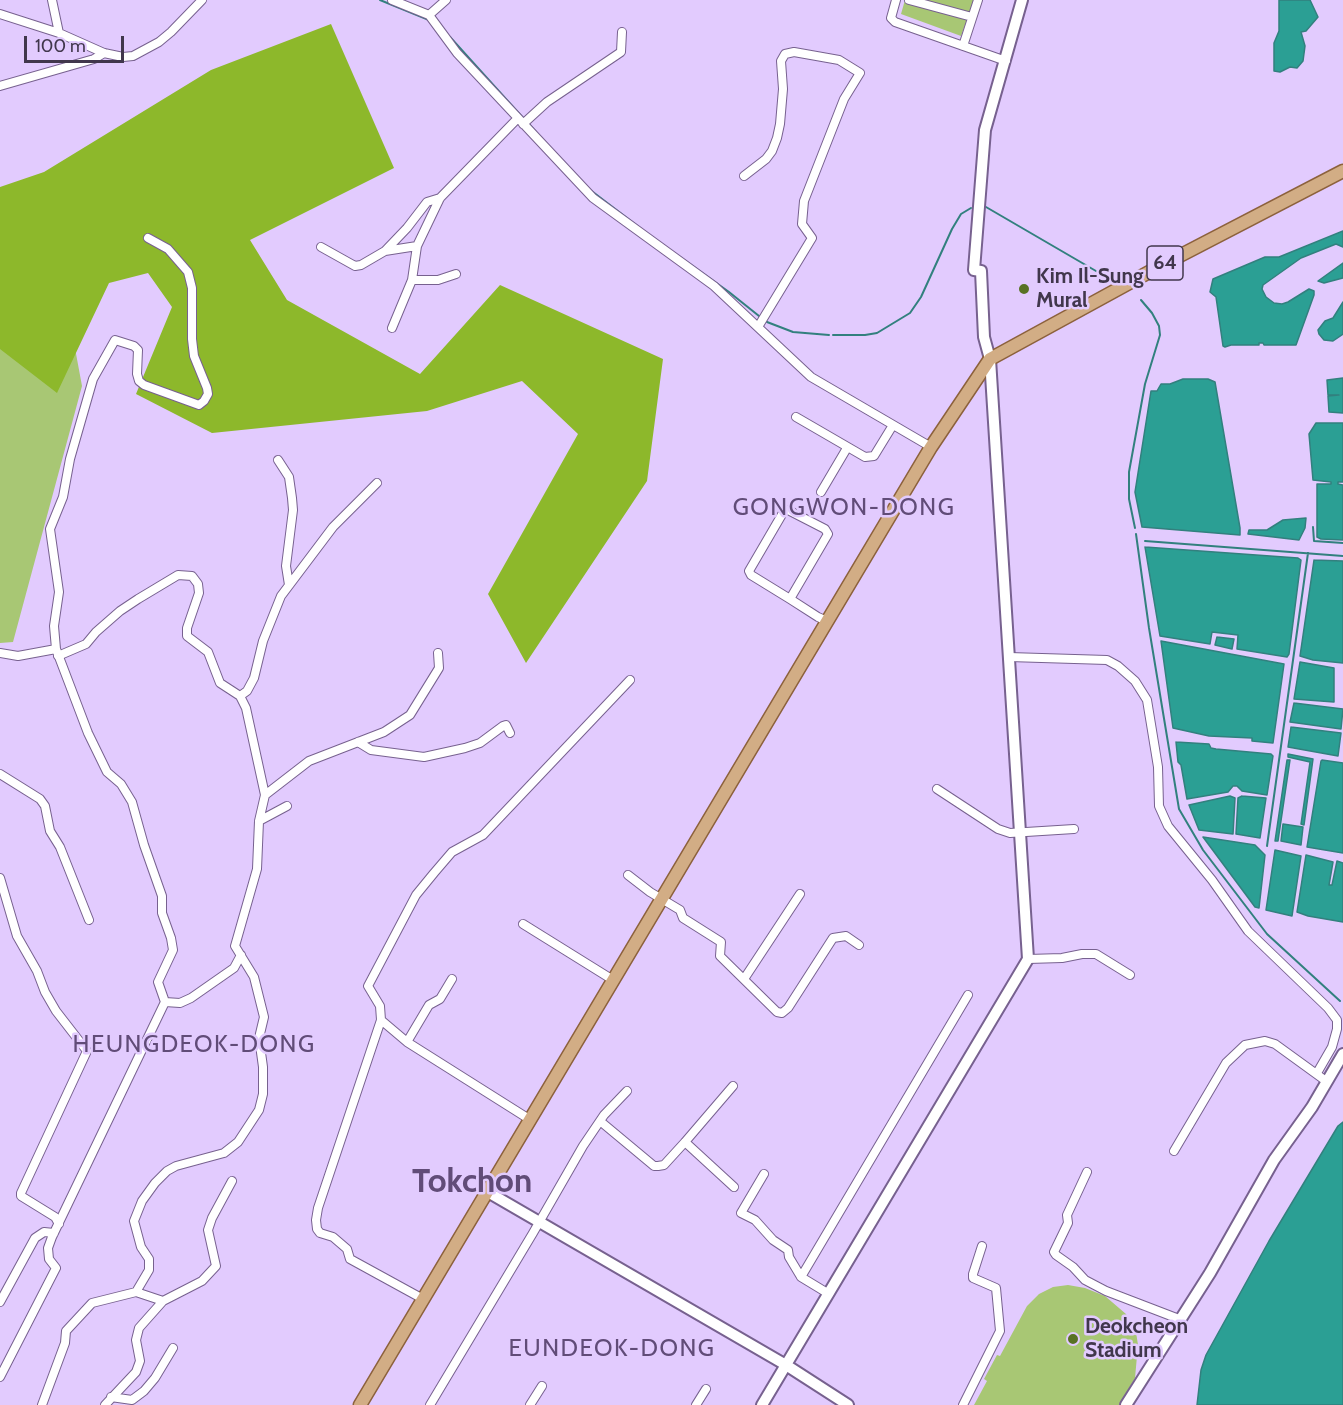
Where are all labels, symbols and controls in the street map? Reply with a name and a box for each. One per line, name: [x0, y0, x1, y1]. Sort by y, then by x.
scale bar: [27, 24, 128, 62]
text: 100 m: [35, 35, 86, 57]
road number: 64: [1147, 246, 1183, 280]
place label: Kim Il-Sung Mural: [1036, 264, 1144, 314]
marker: Kim Il-Sung Mural: [1017, 282, 1031, 296]
district label: GONGWON-DONG: [733, 494, 955, 522]
district label: HEUNGDEOK-DONG: [72, 1031, 316, 1059]
district label: Tokchon: [412, 1162, 532, 1202]
place label: Deokcheon Stadium: [1085, 1314, 1188, 1364]
marker: Deokcheon Stadium: [1066, 1332, 1080, 1346]
district label: EUNDEOK-DONG: [509, 1335, 715, 1363]

